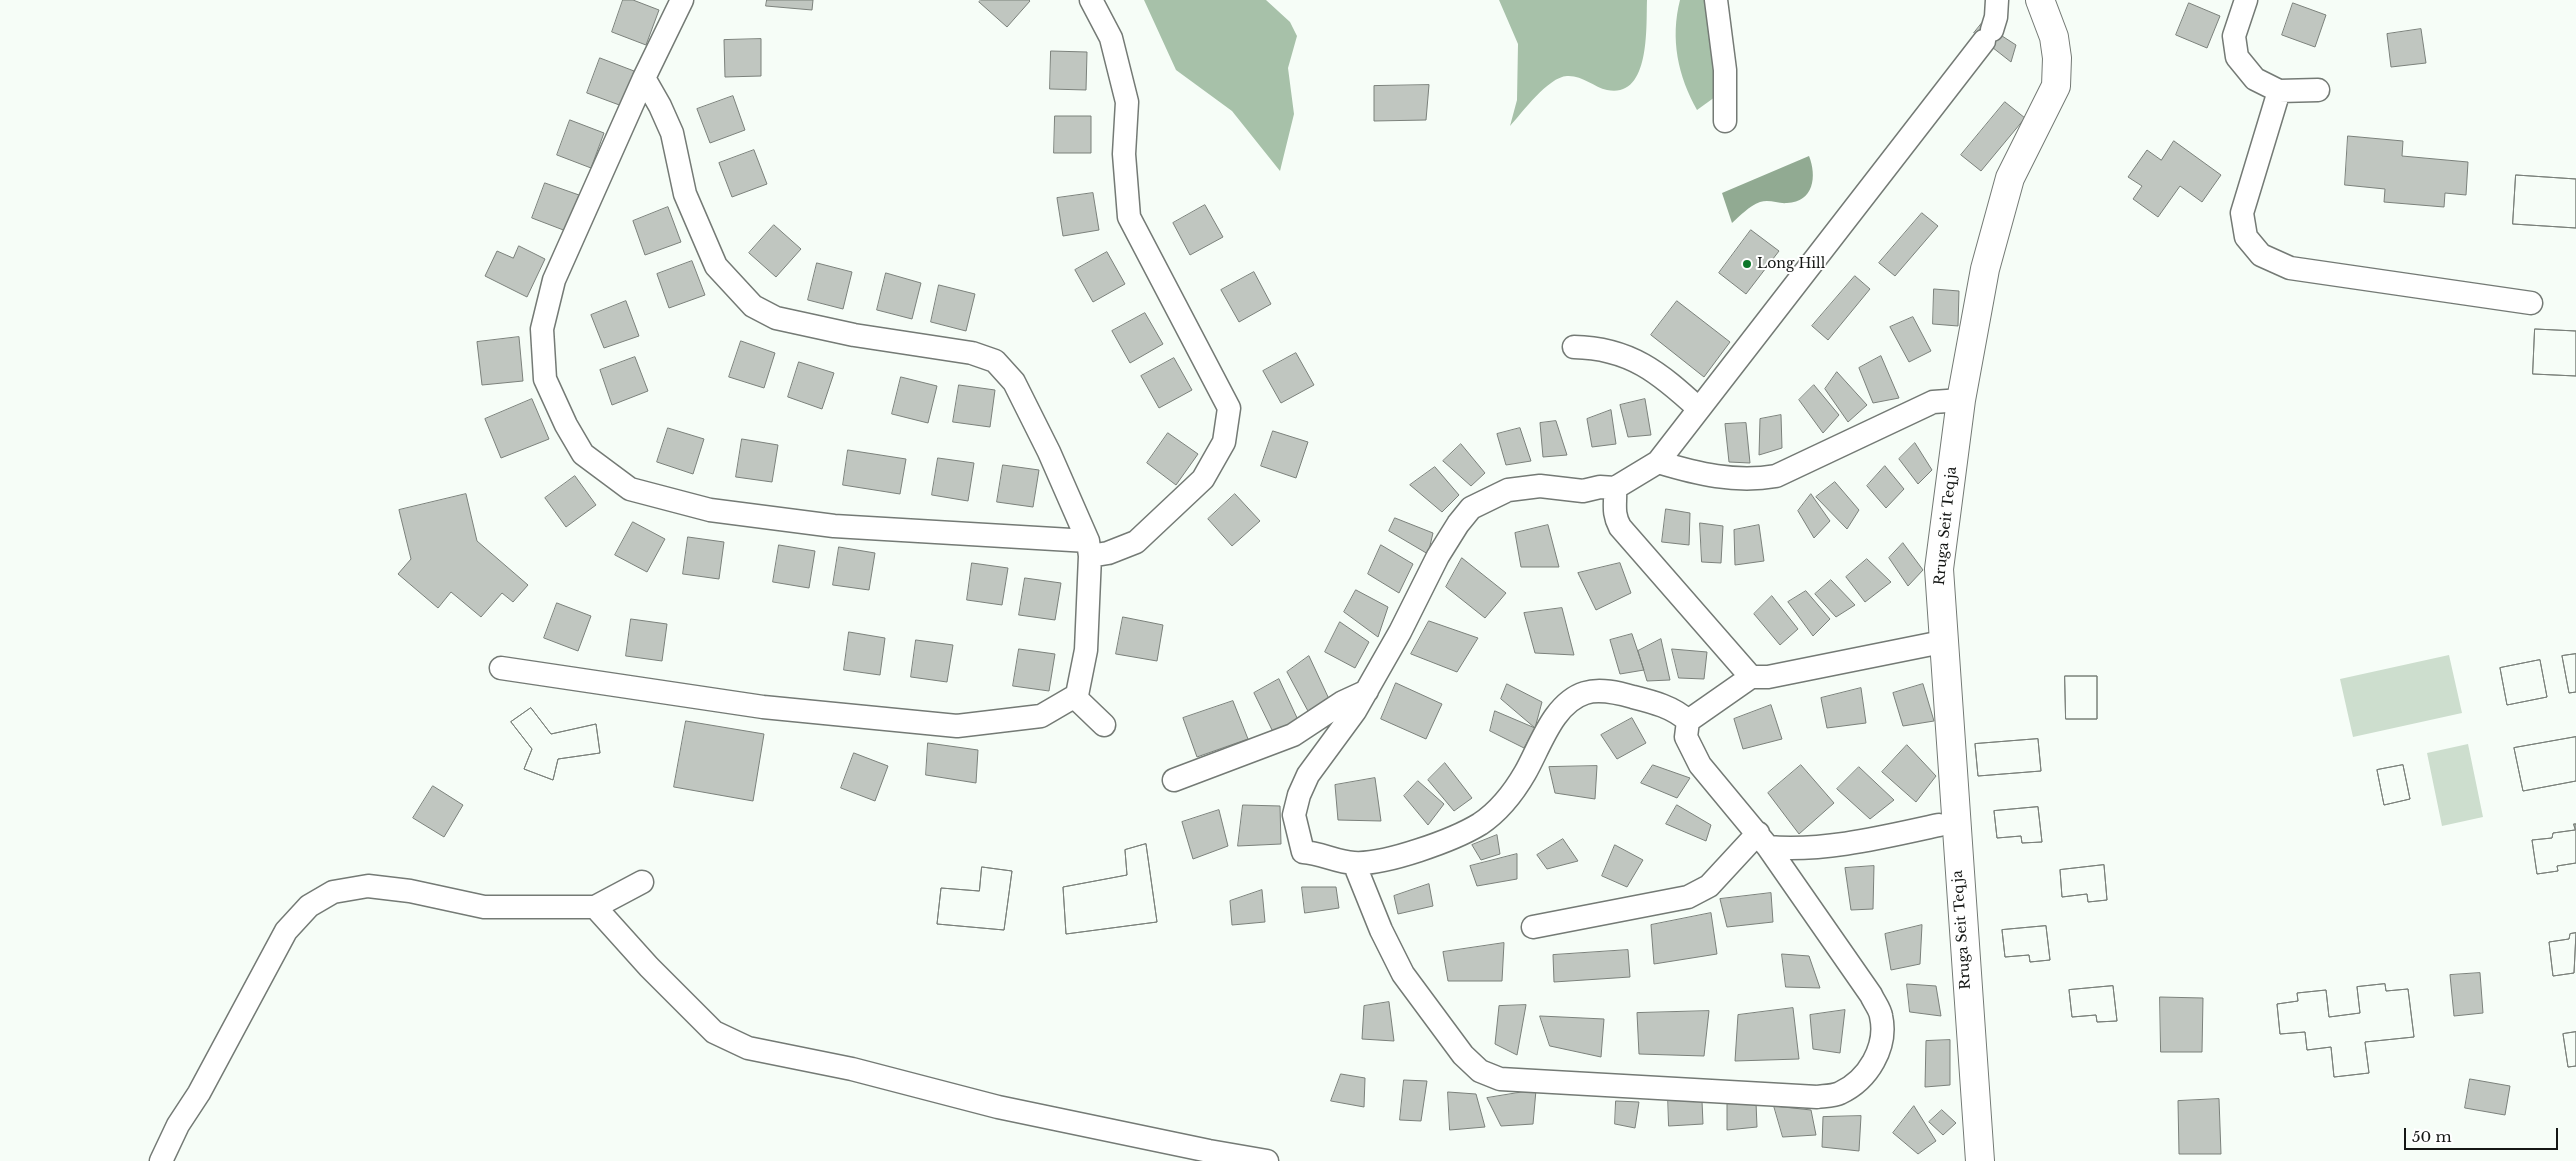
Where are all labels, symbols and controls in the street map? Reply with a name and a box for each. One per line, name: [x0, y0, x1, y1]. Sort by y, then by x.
place label: Long Hill: [1757, 256, 1825, 272]
marker: Long Hill: [1741, 258, 1753, 270]
street label: Rruga Seit Teqja: [1931, 466, 1961, 586]
street label: Rruga Seit Teqja: [1949, 870, 1975, 990]
scale bar: [2406, 1118, 2560, 1150]
text: 50 m: [2412, 1127, 2452, 1146]

